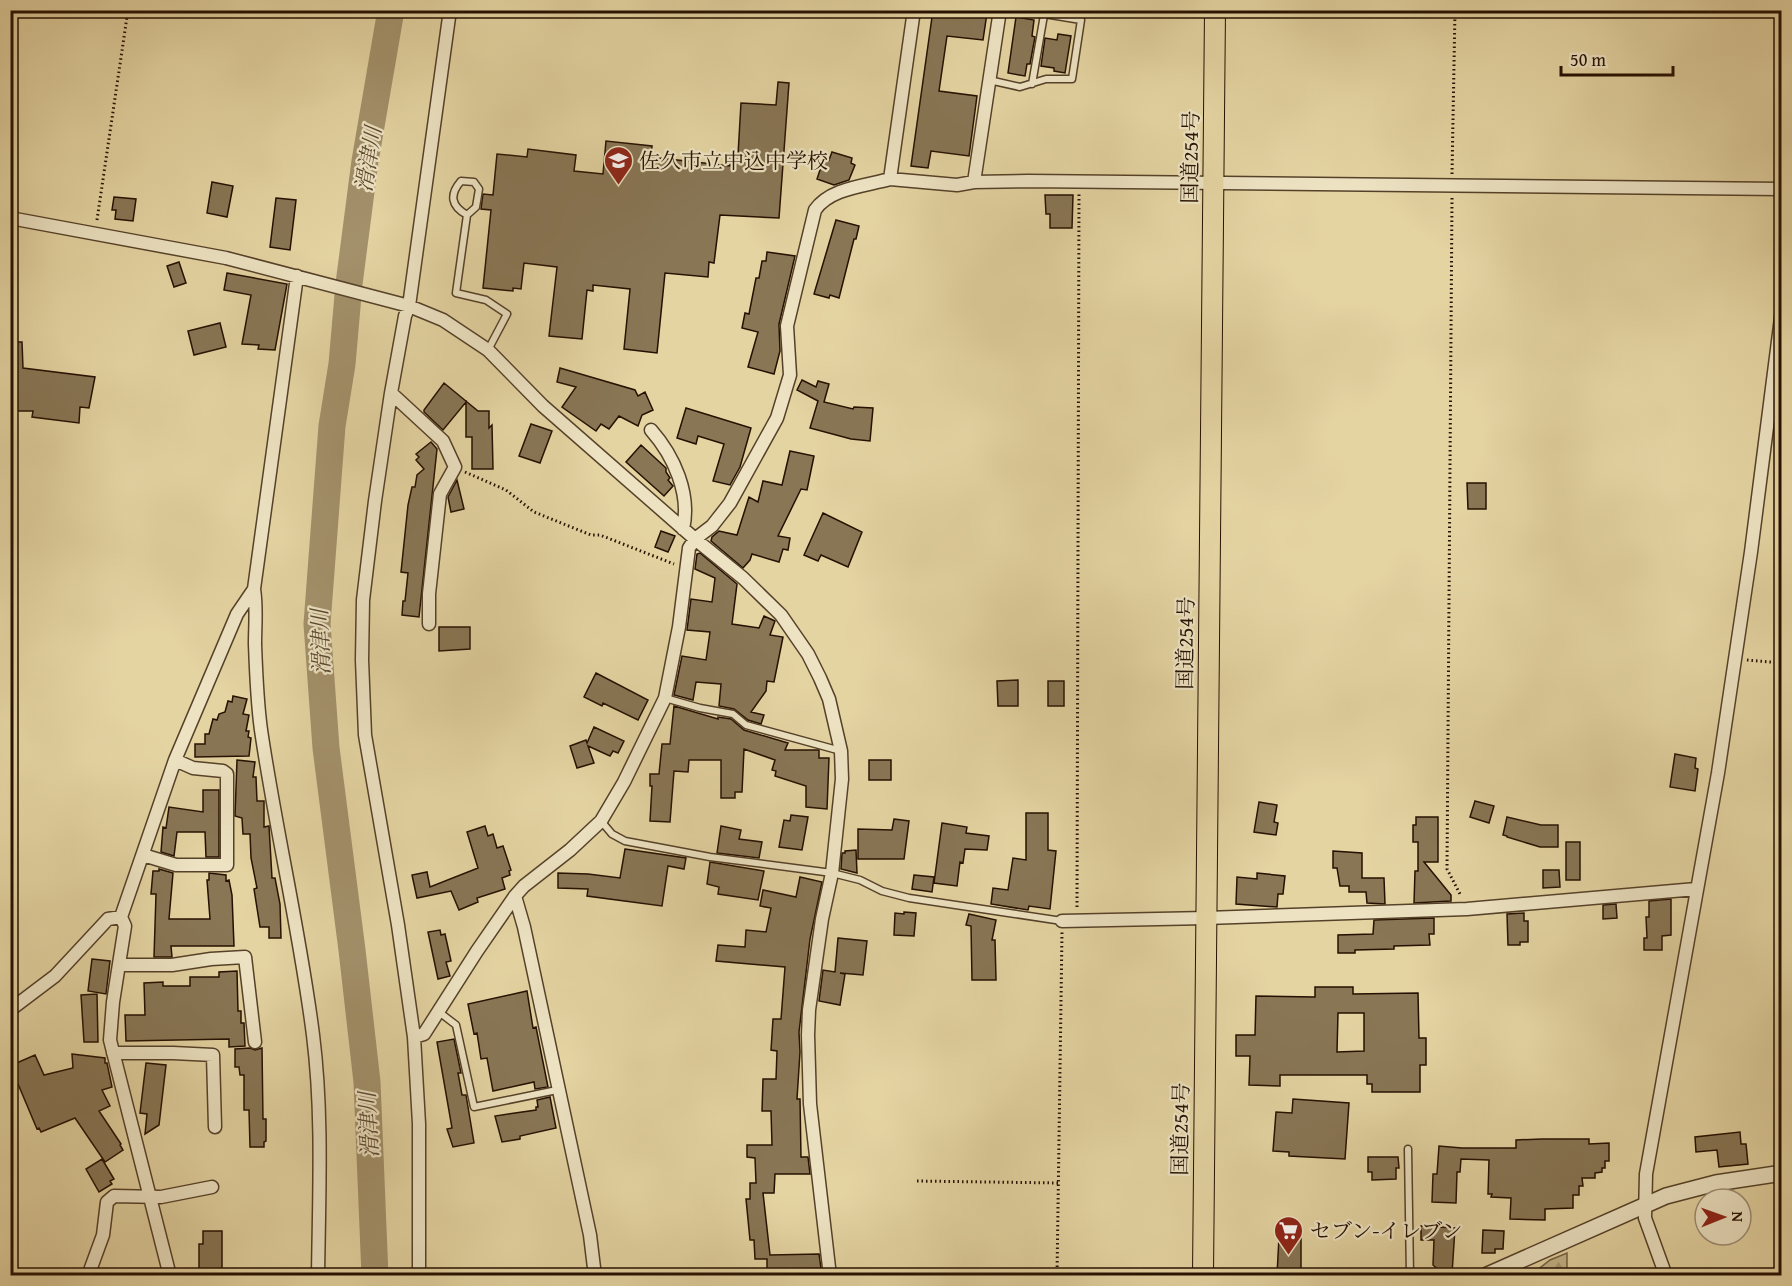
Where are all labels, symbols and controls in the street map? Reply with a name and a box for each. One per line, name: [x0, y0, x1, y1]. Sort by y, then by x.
scale bar: [1561, 39, 1674, 77]
text: 50 m: [1570, 46, 1606, 73]
street label: 国道254号: [1174, 110, 1206, 204]
water label: 滑津川: [347, 122, 389, 194]
school or university icon: 佐久市立中込中学校: [602, 144, 634, 186]
place label: 佐久市立中込中学校: [639, 145, 828, 176]
street label: 国道254号: [1169, 596, 1201, 690]
water label: 滑津川: [303, 606, 337, 676]
street label: 国道254号: [1164, 1082, 1196, 1176]
water label: 滑津川: [350, 1089, 386, 1159]
north arrow: [1693, 1187, 1753, 1247]
text: N: [1726, 1211, 1750, 1223]
supermarket icon: セブン-イレブン: [1273, 1214, 1305, 1256]
place label: セブン-イレブン: [1310, 1215, 1463, 1246]

